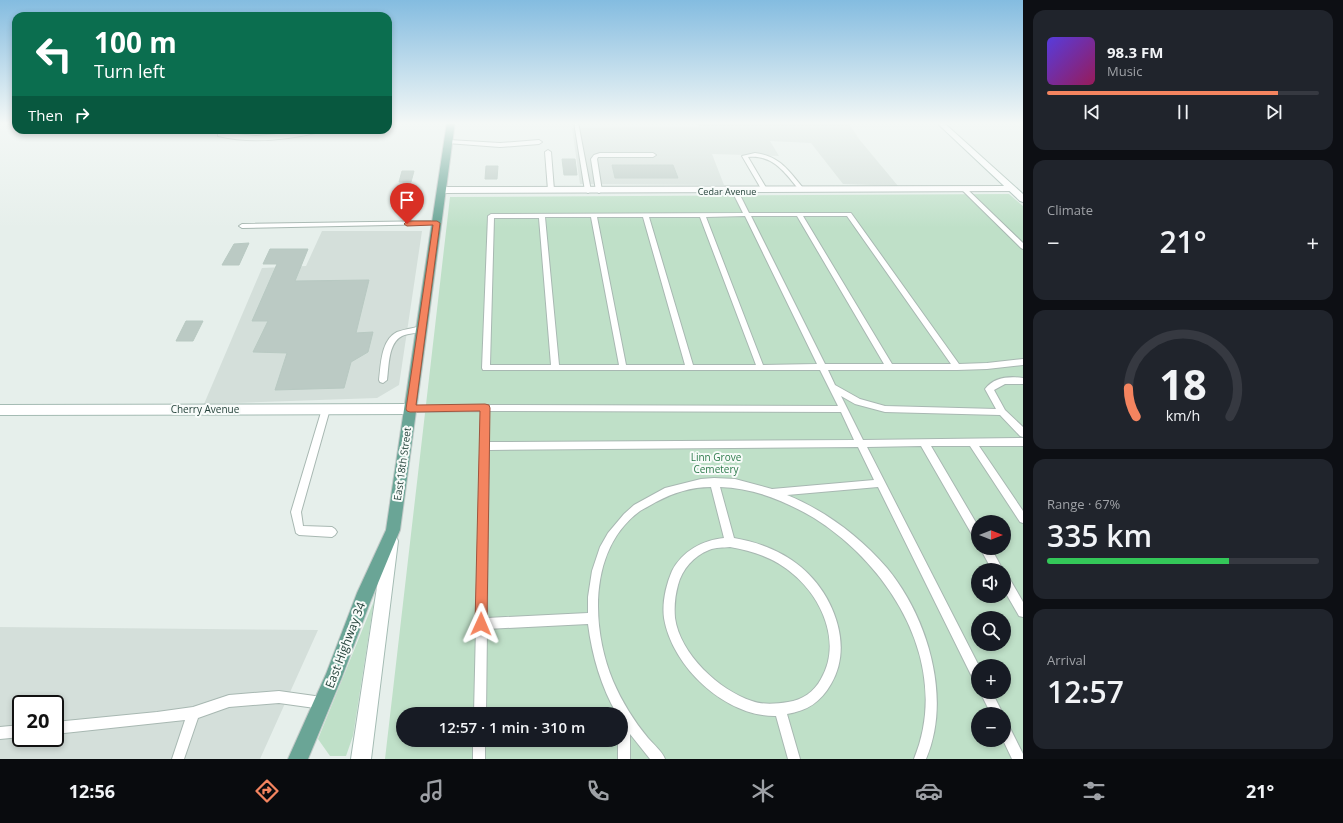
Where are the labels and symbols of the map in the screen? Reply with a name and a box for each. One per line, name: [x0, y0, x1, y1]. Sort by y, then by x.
pin: [390, 183, 424, 224]
street label: Cedar Avenue: [698, 185, 756, 198]
street label: Cherry Avenue: [171, 402, 240, 416]
street label: East 18th Street: [390, 426, 414, 501]
park label: Linn Grove Cemetery: [691, 450, 742, 476]
north arrow: [971, 515, 1011, 555]
street label: East Highway 34: [321, 599, 369, 691]
position arrow: [460, 603, 502, 645]
speed limit sign: 20: [12, 695, 64, 747]

